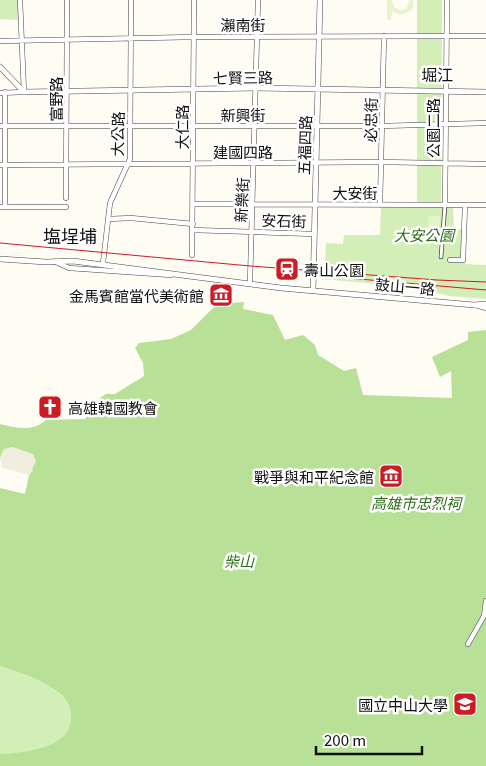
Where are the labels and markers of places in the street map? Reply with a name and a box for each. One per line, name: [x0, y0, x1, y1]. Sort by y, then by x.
station icon: 壽山公園: [274, 256, 300, 282]
place label: 壽山公園: [304, 259, 364, 280]
museum icon: 金馬賓館當代美術館: [208, 282, 234, 308]
place label: 金馬賓館當代美術館: [69, 285, 204, 306]
church icon: 高雄韓國教會: [37, 394, 63, 420]
place label: 高雄韓國教會: [68, 397, 158, 418]
museum icon: 戰爭與和平紀念館: [378, 463, 404, 489]
place label: 戰爭與和平紀念館: [254, 466, 374, 487]
school or university icon: 國立中山大學: [452, 691, 478, 717]
place label: 國立中山大學: [358, 694, 448, 715]

